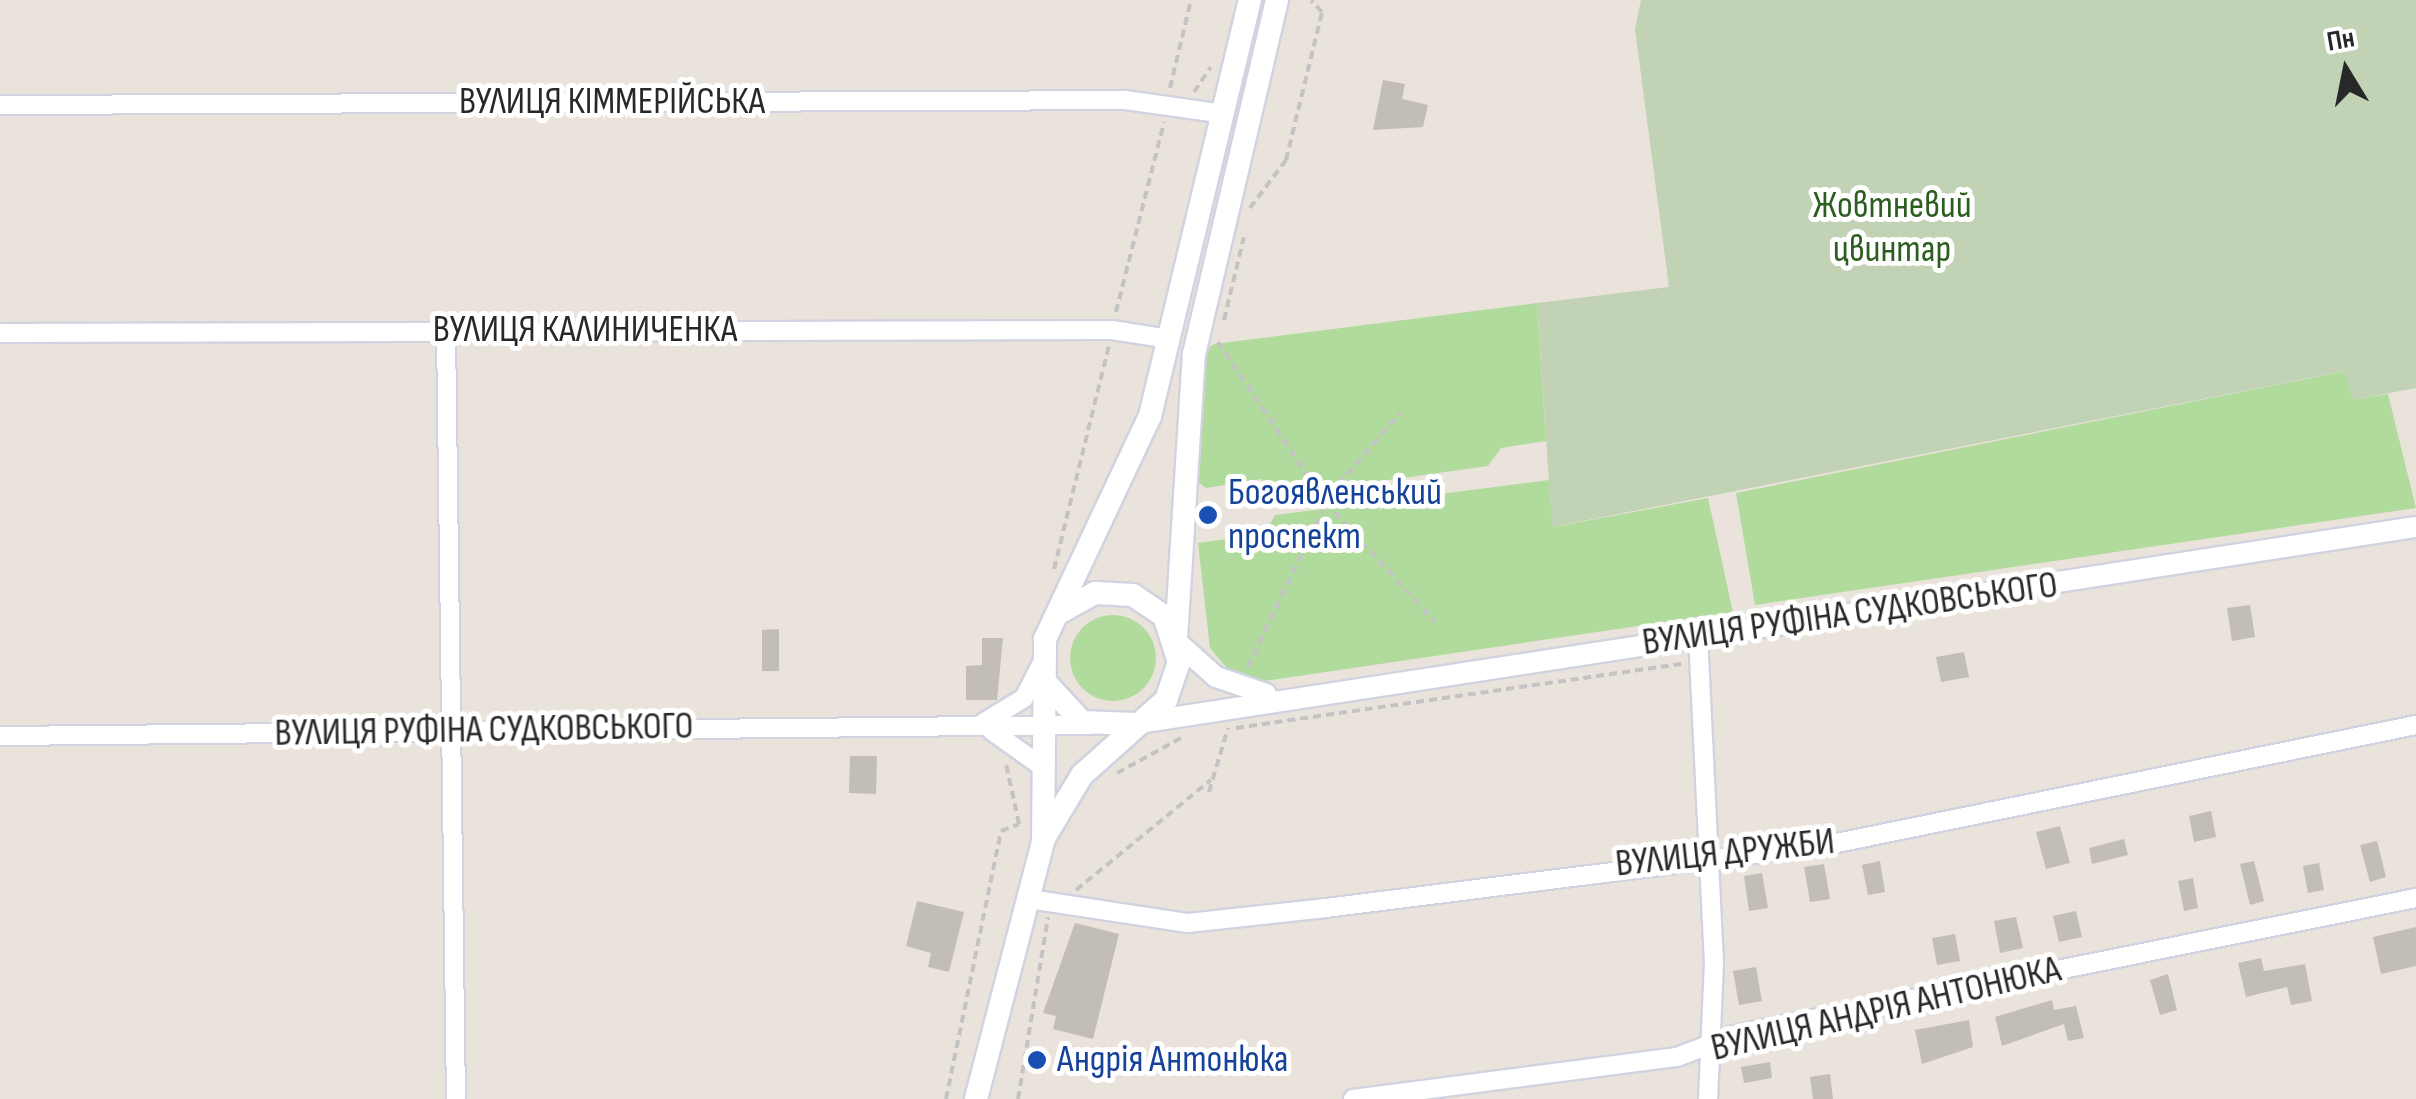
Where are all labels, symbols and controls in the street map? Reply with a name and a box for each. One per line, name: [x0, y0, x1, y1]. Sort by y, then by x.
north arrow: [2296, 20, 2396, 120]
text: Пн: [2324, 21, 2357, 59]
street label: ВУЛИЦЯ КІММЕРІЙСЬКА: [459, 79, 765, 125]
park label: Жовтневий цвинтар: [1812, 183, 1972, 272]
street label: ВУЛИЦЯ КАЛИНИЧЕНКА: [433, 307, 737, 353]
place label: Богоявленський проспект: [1228, 470, 1442, 560]
marker: Богоявленський проспект: [1197, 504, 1219, 526]
street label: ВУЛИЦЯ РУФІНА СУДКОВСЬКОГО: [1639, 562, 2061, 666]
street label: ВУЛИЦЯ РУФІНА СУДКОВСЬКОГО: [274, 704, 694, 756]
street label: ВУЛИЦЯ ДРУЖБИ: [1613, 819, 1837, 887]
street label: ВУЛИЦЯ АНДРІЯ АНТОНЮКА: [1707, 947, 2065, 1071]
place label: Андрія Антонюка: [1057, 1037, 1288, 1083]
marker: Андрія Антонюка: [1026, 1049, 1048, 1071]

